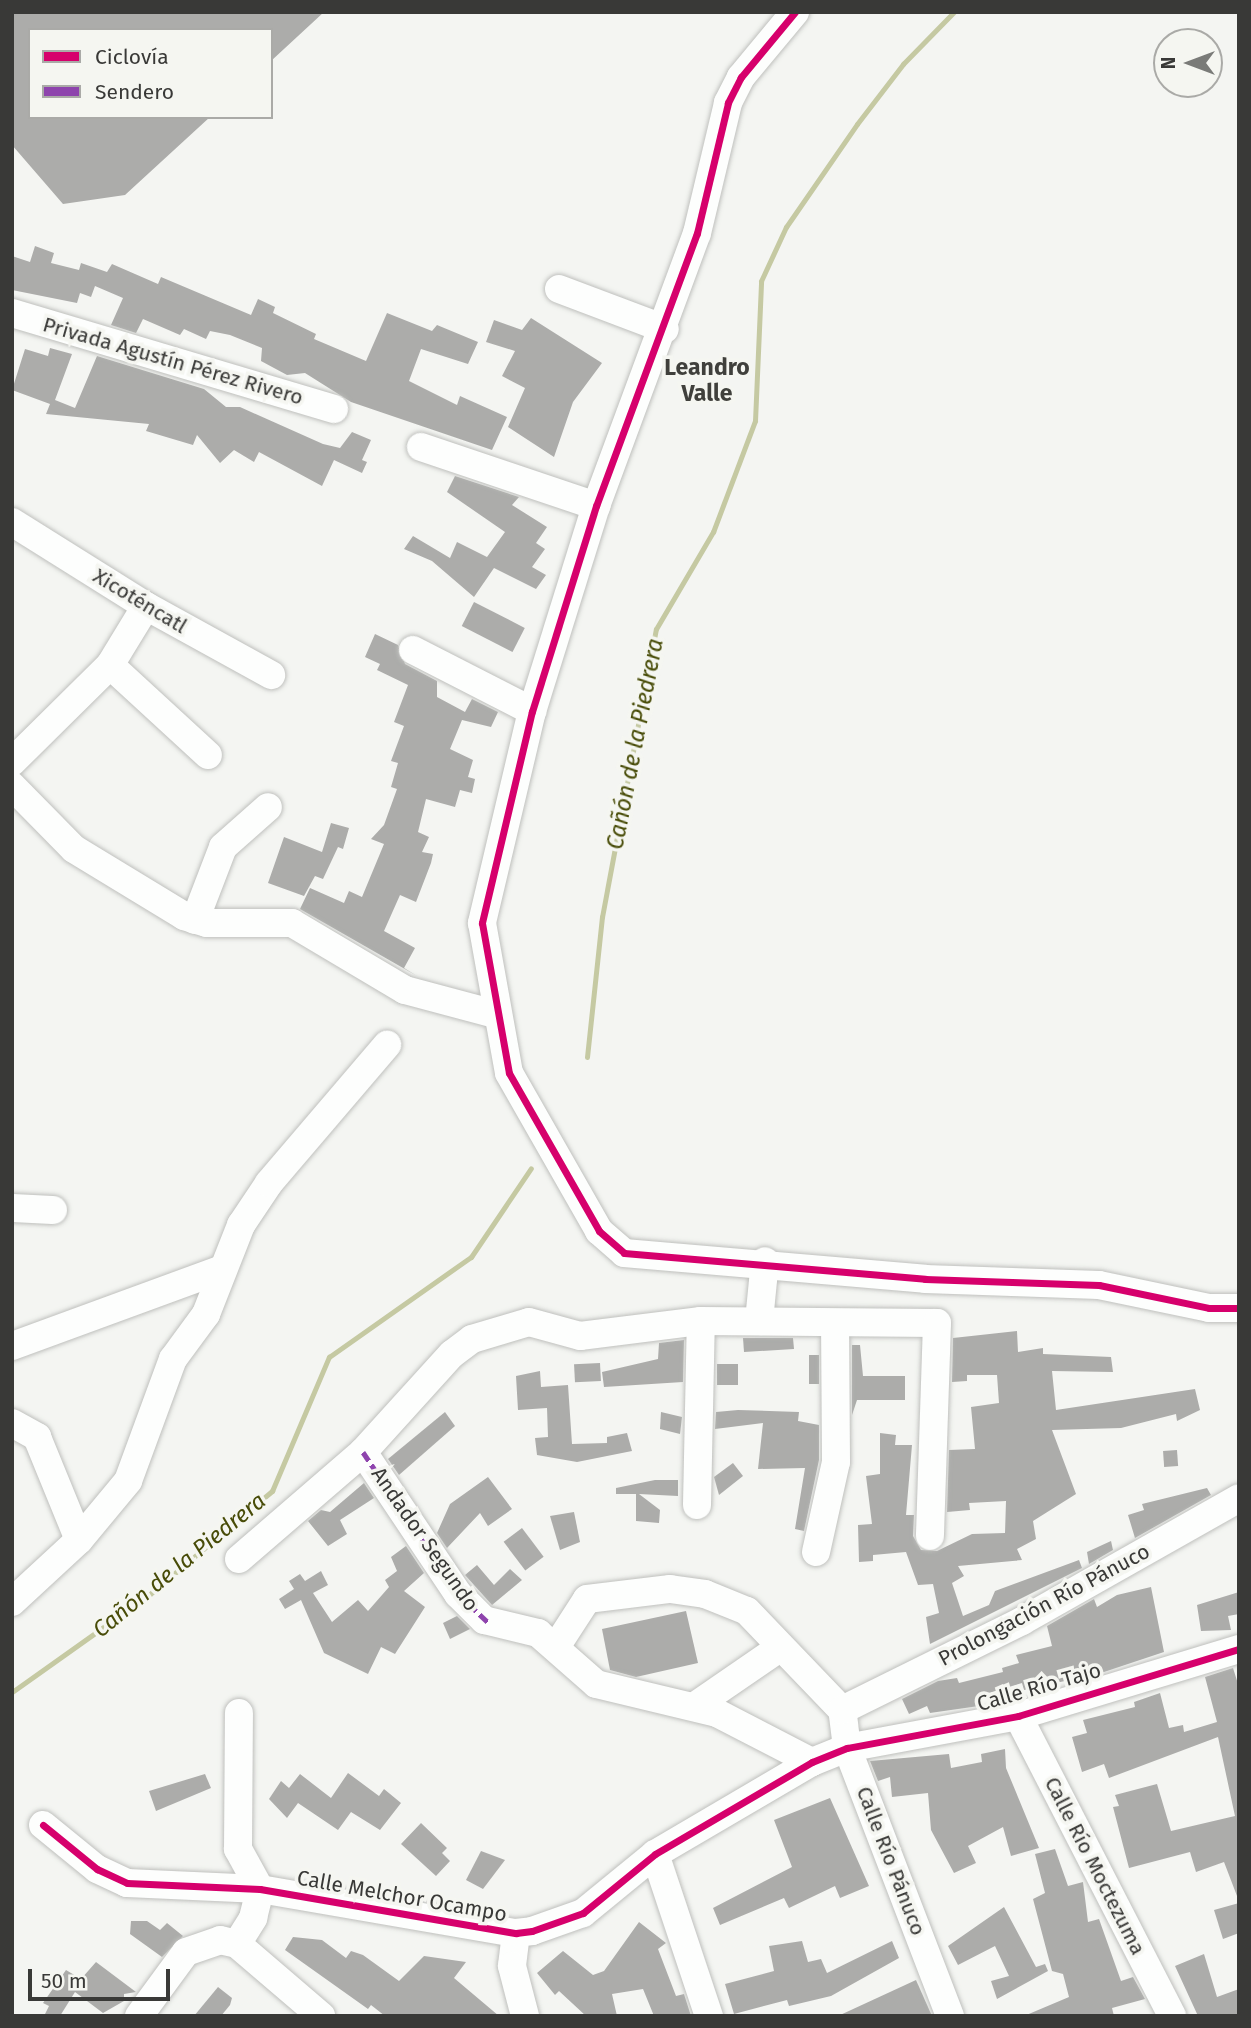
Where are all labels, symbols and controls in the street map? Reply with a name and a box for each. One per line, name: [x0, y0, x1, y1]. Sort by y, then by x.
legend: [28, 28, 273, 119]
north arrow: [1153, 28, 1223, 98]
text: Ciclovía: [95, 44, 169, 70]
text: N: [1157, 57, 1180, 69]
text: Sendero: [95, 79, 174, 105]
street label: Privada Agustín Pérez Rivero: [40, 312, 306, 410]
district label: Leandro Valle: [664, 353, 750, 407]
street label: Xicoténcatl: [89, 563, 191, 639]
water label: Cañón de la Piedrera: [601, 636, 669, 852]
street label: Andador Segundo: [366, 1462, 484, 1616]
water label: Cañón de la Piedrera: [87, 1487, 271, 1643]
street label: Prolongación Río Pánuco: [934, 1539, 1154, 1671]
street label: Calle Río Tajo: [974, 1657, 1104, 1717]
street label: Calle Río Moctezuma: [1039, 1773, 1151, 1959]
street label: Calle Río Pánuco: [851, 1783, 931, 1939]
street label: Calle Melchor Ocampo: [295, 1865, 509, 1927]
scale bar: [32, 1954, 173, 1998]
text: 50 m: [41, 1968, 87, 1994]

